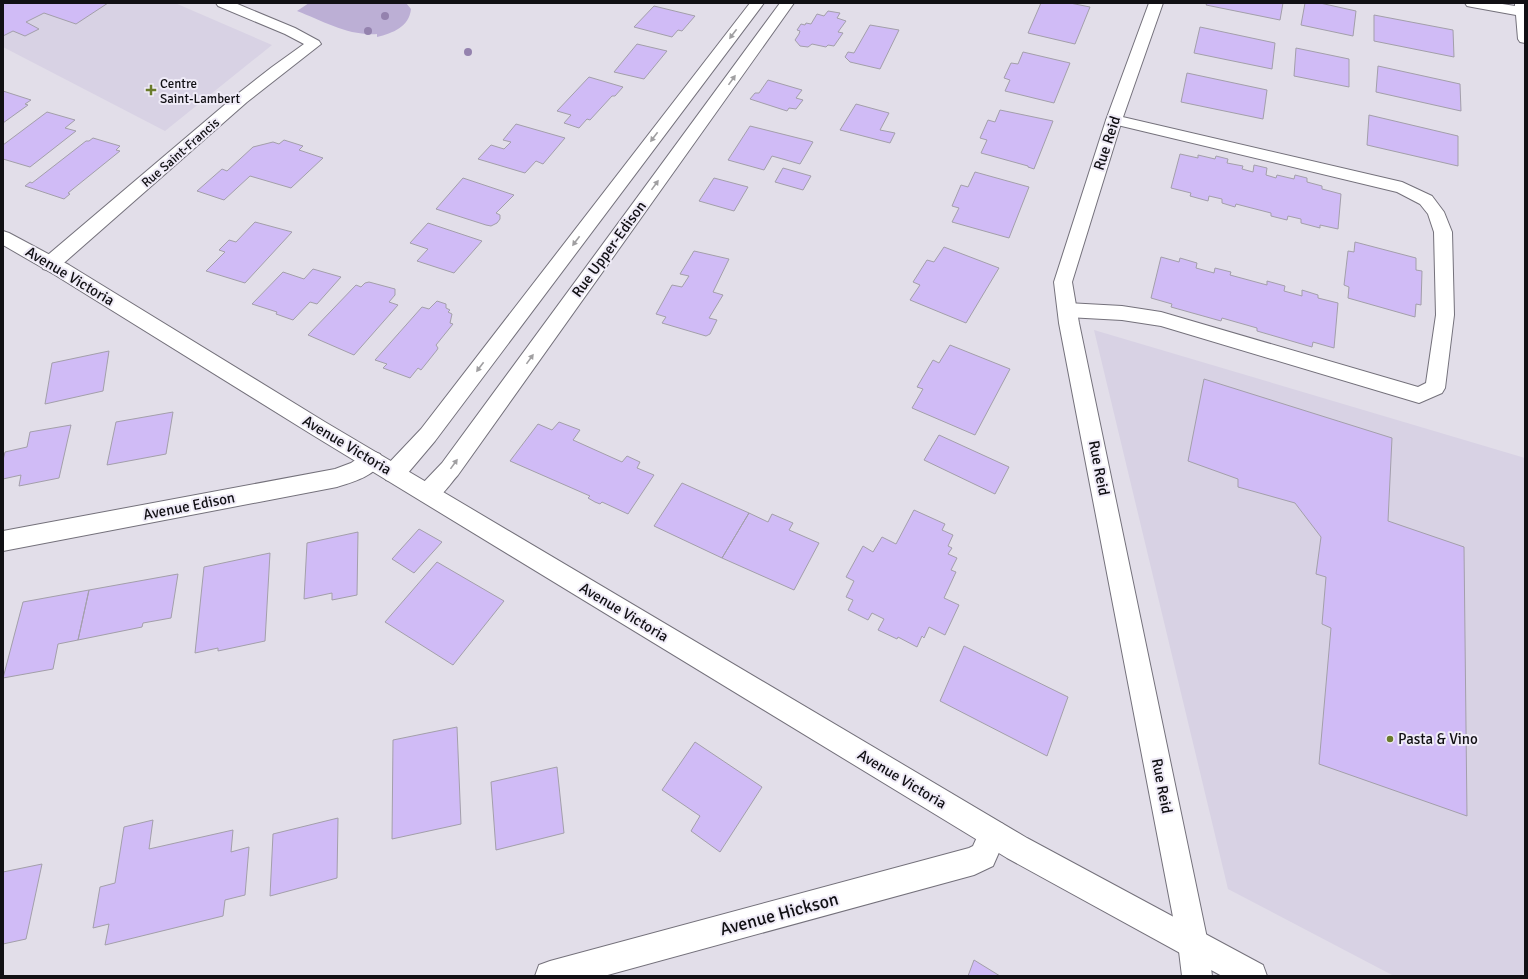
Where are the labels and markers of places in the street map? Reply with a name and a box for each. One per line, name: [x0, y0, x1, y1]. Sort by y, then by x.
place label: Centre Saint-Lambert: [160, 76, 241, 107]
marker: Centre Saint-Lambert: [145, 84, 157, 96]
place label: Pasta & Vino: [1398, 730, 1478, 748]
marker: Pasta & Vino: [1385, 734, 1395, 744]

